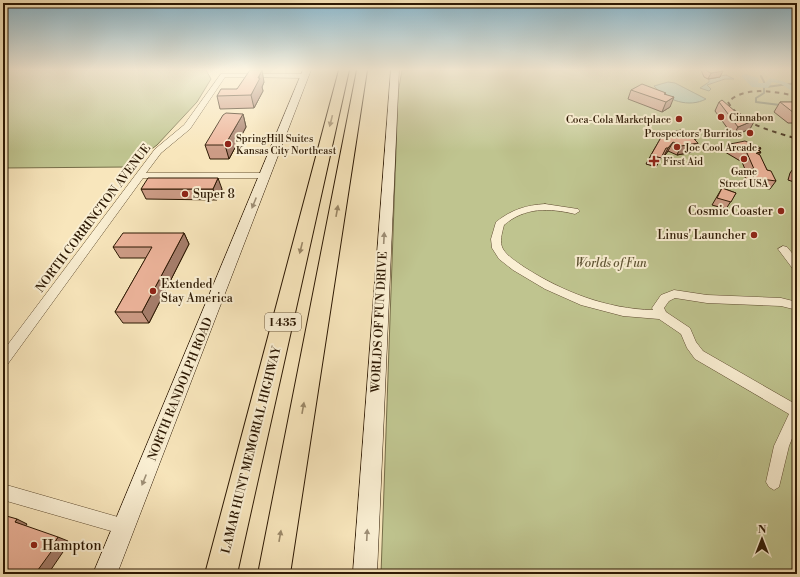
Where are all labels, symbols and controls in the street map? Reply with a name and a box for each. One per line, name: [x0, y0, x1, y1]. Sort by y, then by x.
marker: Cinnabon: [716, 112, 726, 122]
place label: Cinnabon: [729, 112, 773, 124]
place label: Coca-Cola Marketplace: [566, 114, 671, 126]
marker: Coca-Cola Marketplace: [674, 114, 684, 124]
one-way arrow: [328, 115, 334, 128]
place label: Prospectors’ Burritos: [644, 128, 742, 140]
marker: Prospectors’ Burritos: [745, 128, 755, 138]
place label: SpringHill Suites Kansas City Northeast: [236, 133, 337, 157]
marker: SpringHill Suites Kansas City Northeast: [223, 139, 233, 149]
street label: NORTH CORRINGTON AVENUE: [33, 141, 154, 295]
marker: Joe Cool Arcade: [672, 142, 682, 152]
place label: Joe Cool Arcade: [684, 142, 757, 154]
marker: Game Street USA: [739, 154, 749, 164]
marker: First Aid: [648, 155, 660, 167]
place label: First Aid: [663, 156, 703, 168]
place label: Game Street USA: [720, 166, 770, 190]
place label: Super 8: [193, 187, 235, 202]
marker: Super 8: [180, 189, 190, 199]
one-way arrow: [251, 197, 257, 208]
one-way arrow: [335, 204, 341, 217]
place label: Cosmic Coaster: [688, 204, 773, 219]
marker: Cosmic Coaster: [776, 206, 786, 216]
place label: Linus' Launcher: [657, 228, 746, 243]
marker: Linus' Launcher: [749, 230, 759, 240]
one-way arrow: [381, 232, 388, 244]
one-way arrow: [297, 241, 303, 254]
street label: WORLDS OF FUN DRIVE: [368, 251, 391, 394]
park label: Worlds of Fun: [575, 256, 647, 271]
place label: Extended Stay America: [161, 277, 234, 306]
marker: Extended Stay America: [148, 286, 158, 296]
road number: I 435: [265, 313, 301, 331]
street label: NORTH RANDOLPH ROAD: [145, 315, 216, 463]
street label: LAMAR HUNT MEMORIAL HIGHWAY: [218, 344, 285, 555]
one-way arrow: [300, 401, 306, 414]
one-way arrow: [140, 474, 146, 486]
north arrow: [742, 519, 782, 559]
text: N: [758, 523, 767, 537]
one-way arrow: [277, 529, 283, 542]
one-way arrow: [364, 529, 371, 541]
place label: Hampton: [42, 537, 102, 555]
marker: Hampton: [29, 540, 39, 550]

